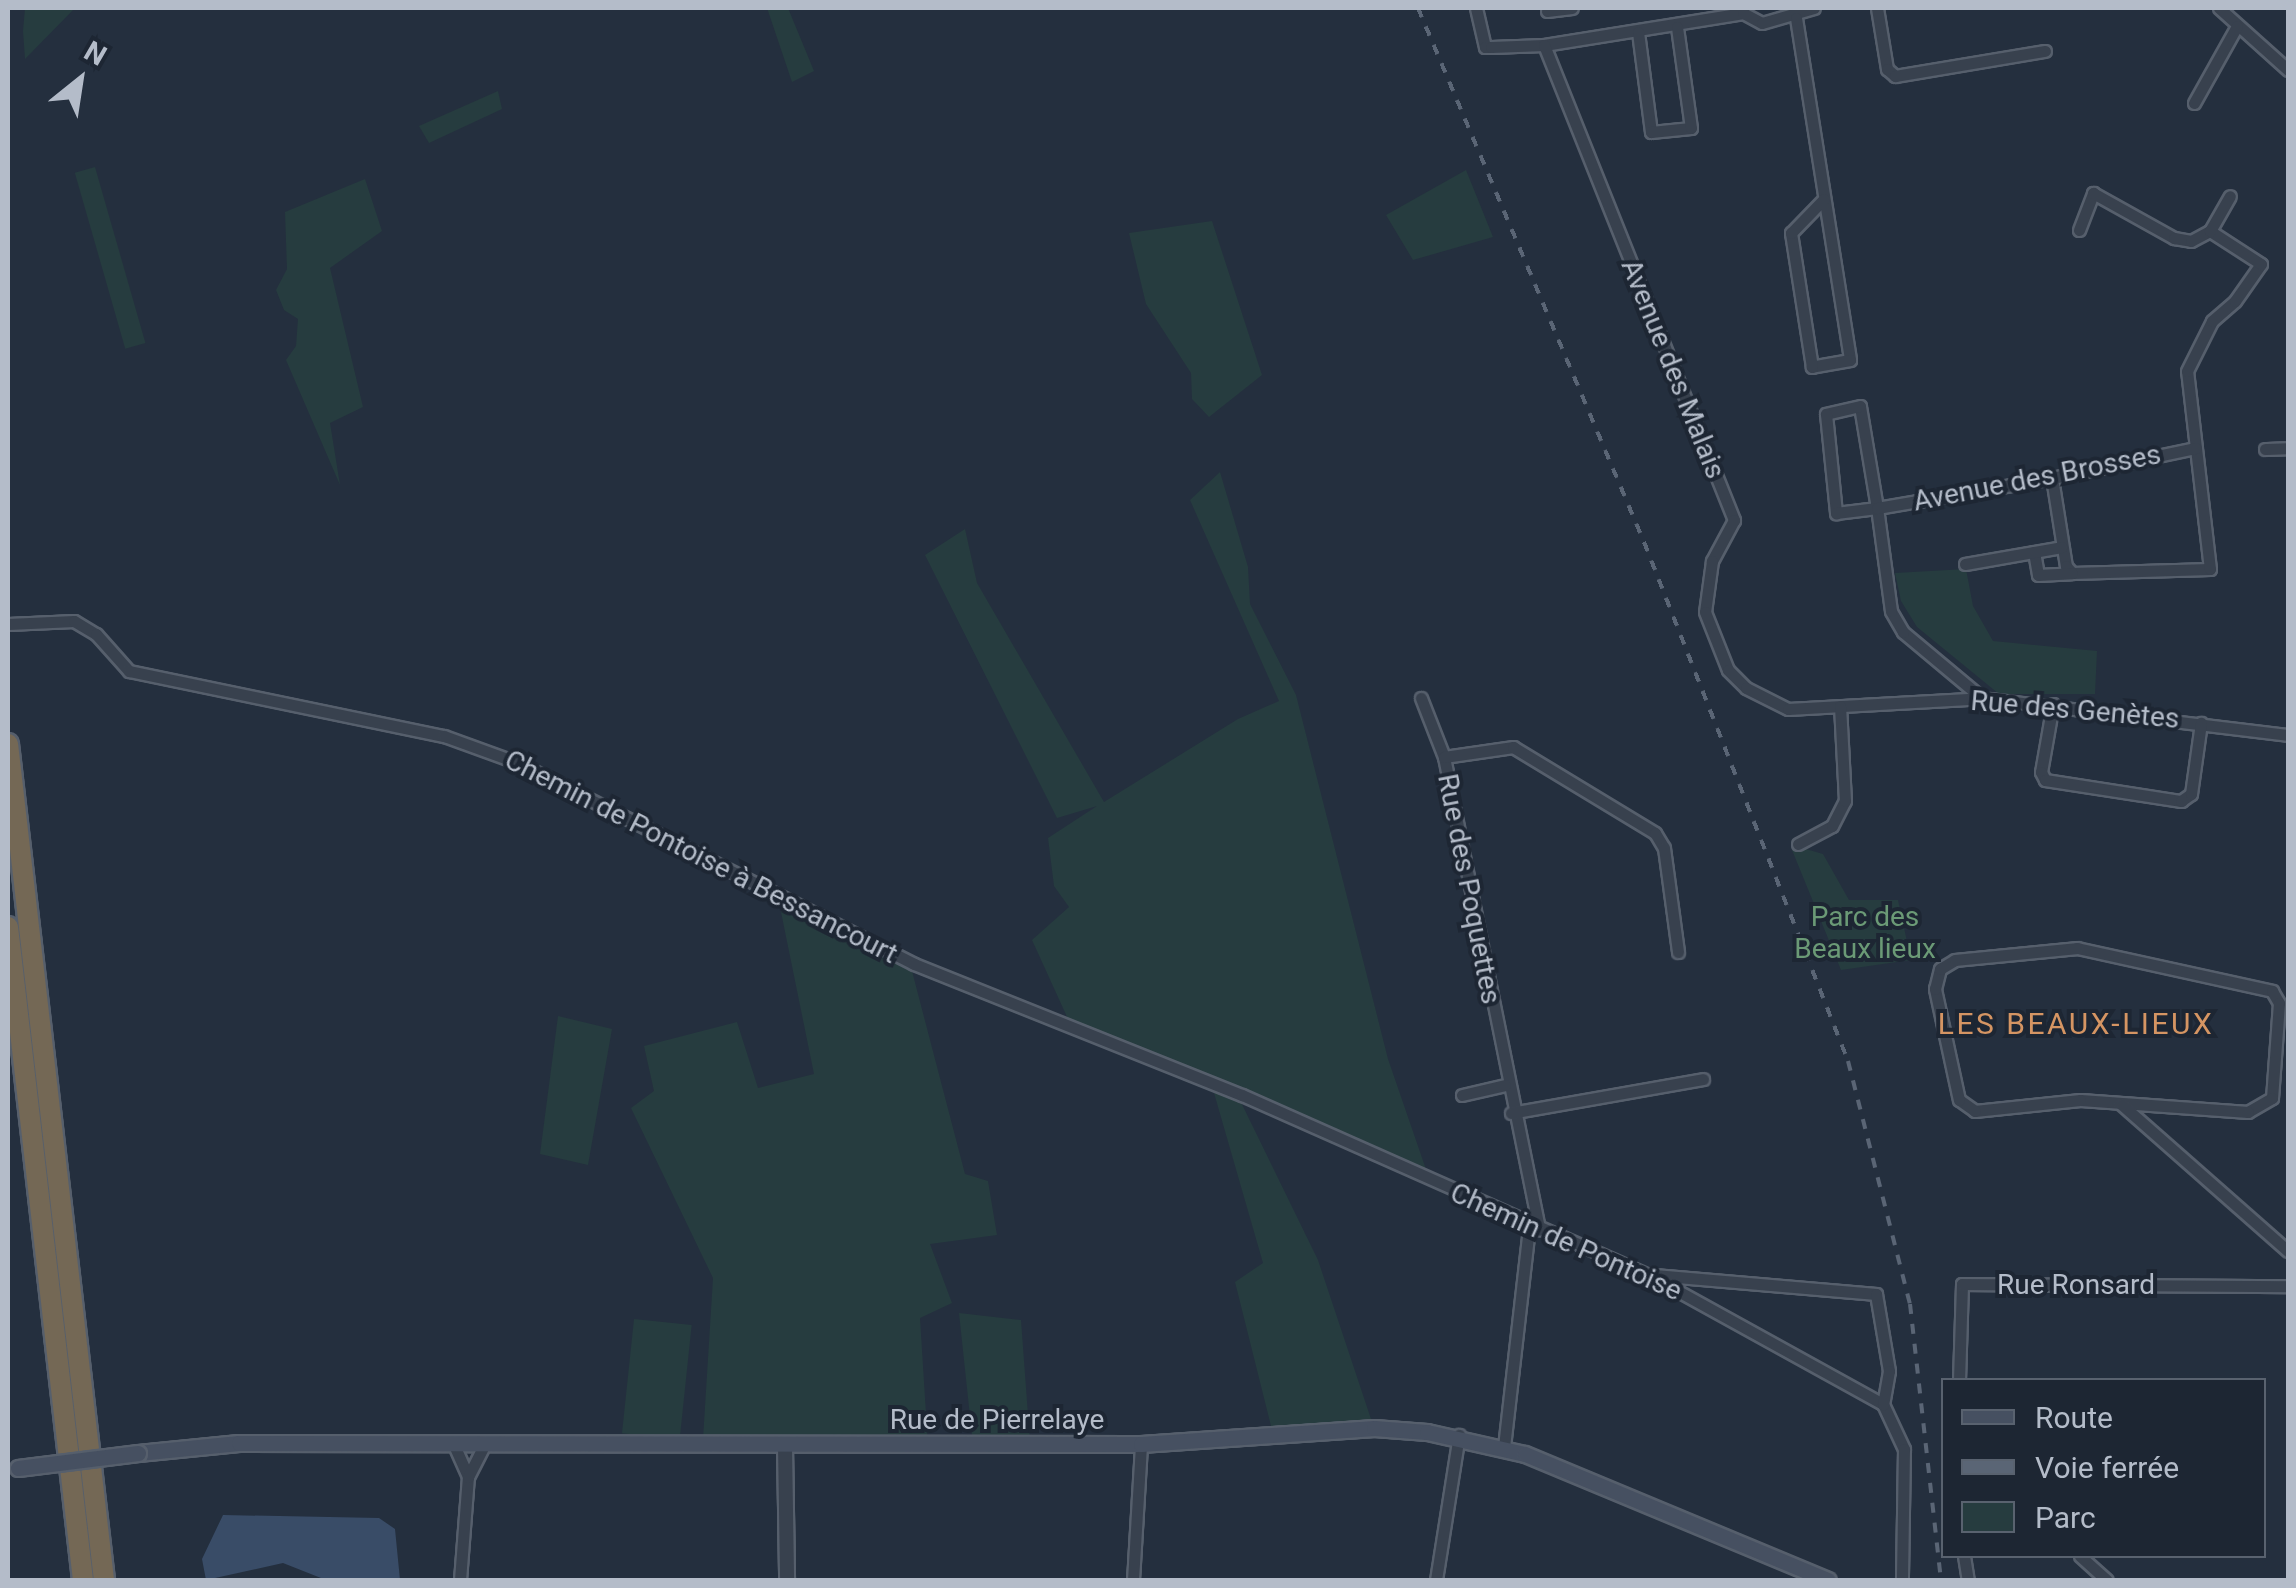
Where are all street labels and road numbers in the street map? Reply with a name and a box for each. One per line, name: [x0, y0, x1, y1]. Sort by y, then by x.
street label: Avenue des Malais: [1614, 254, 1732, 484]
street label: Avenue des Brosses: [1910, 438, 2164, 518]
street label: Rue des Genètes: [1969, 684, 2181, 736]
street label: Chemin de Pontoise à Bessancourt: [499, 743, 903, 971]
street label: Rue des Poquettes: [1430, 771, 1508, 1007]
street label: Chemin de Pontoise: [1445, 1176, 1687, 1308]
street label: Rue Ronsard: [1997, 1268, 2155, 1302]
street label: Rue de Pierrelaye: [890, 1403, 1104, 1437]

